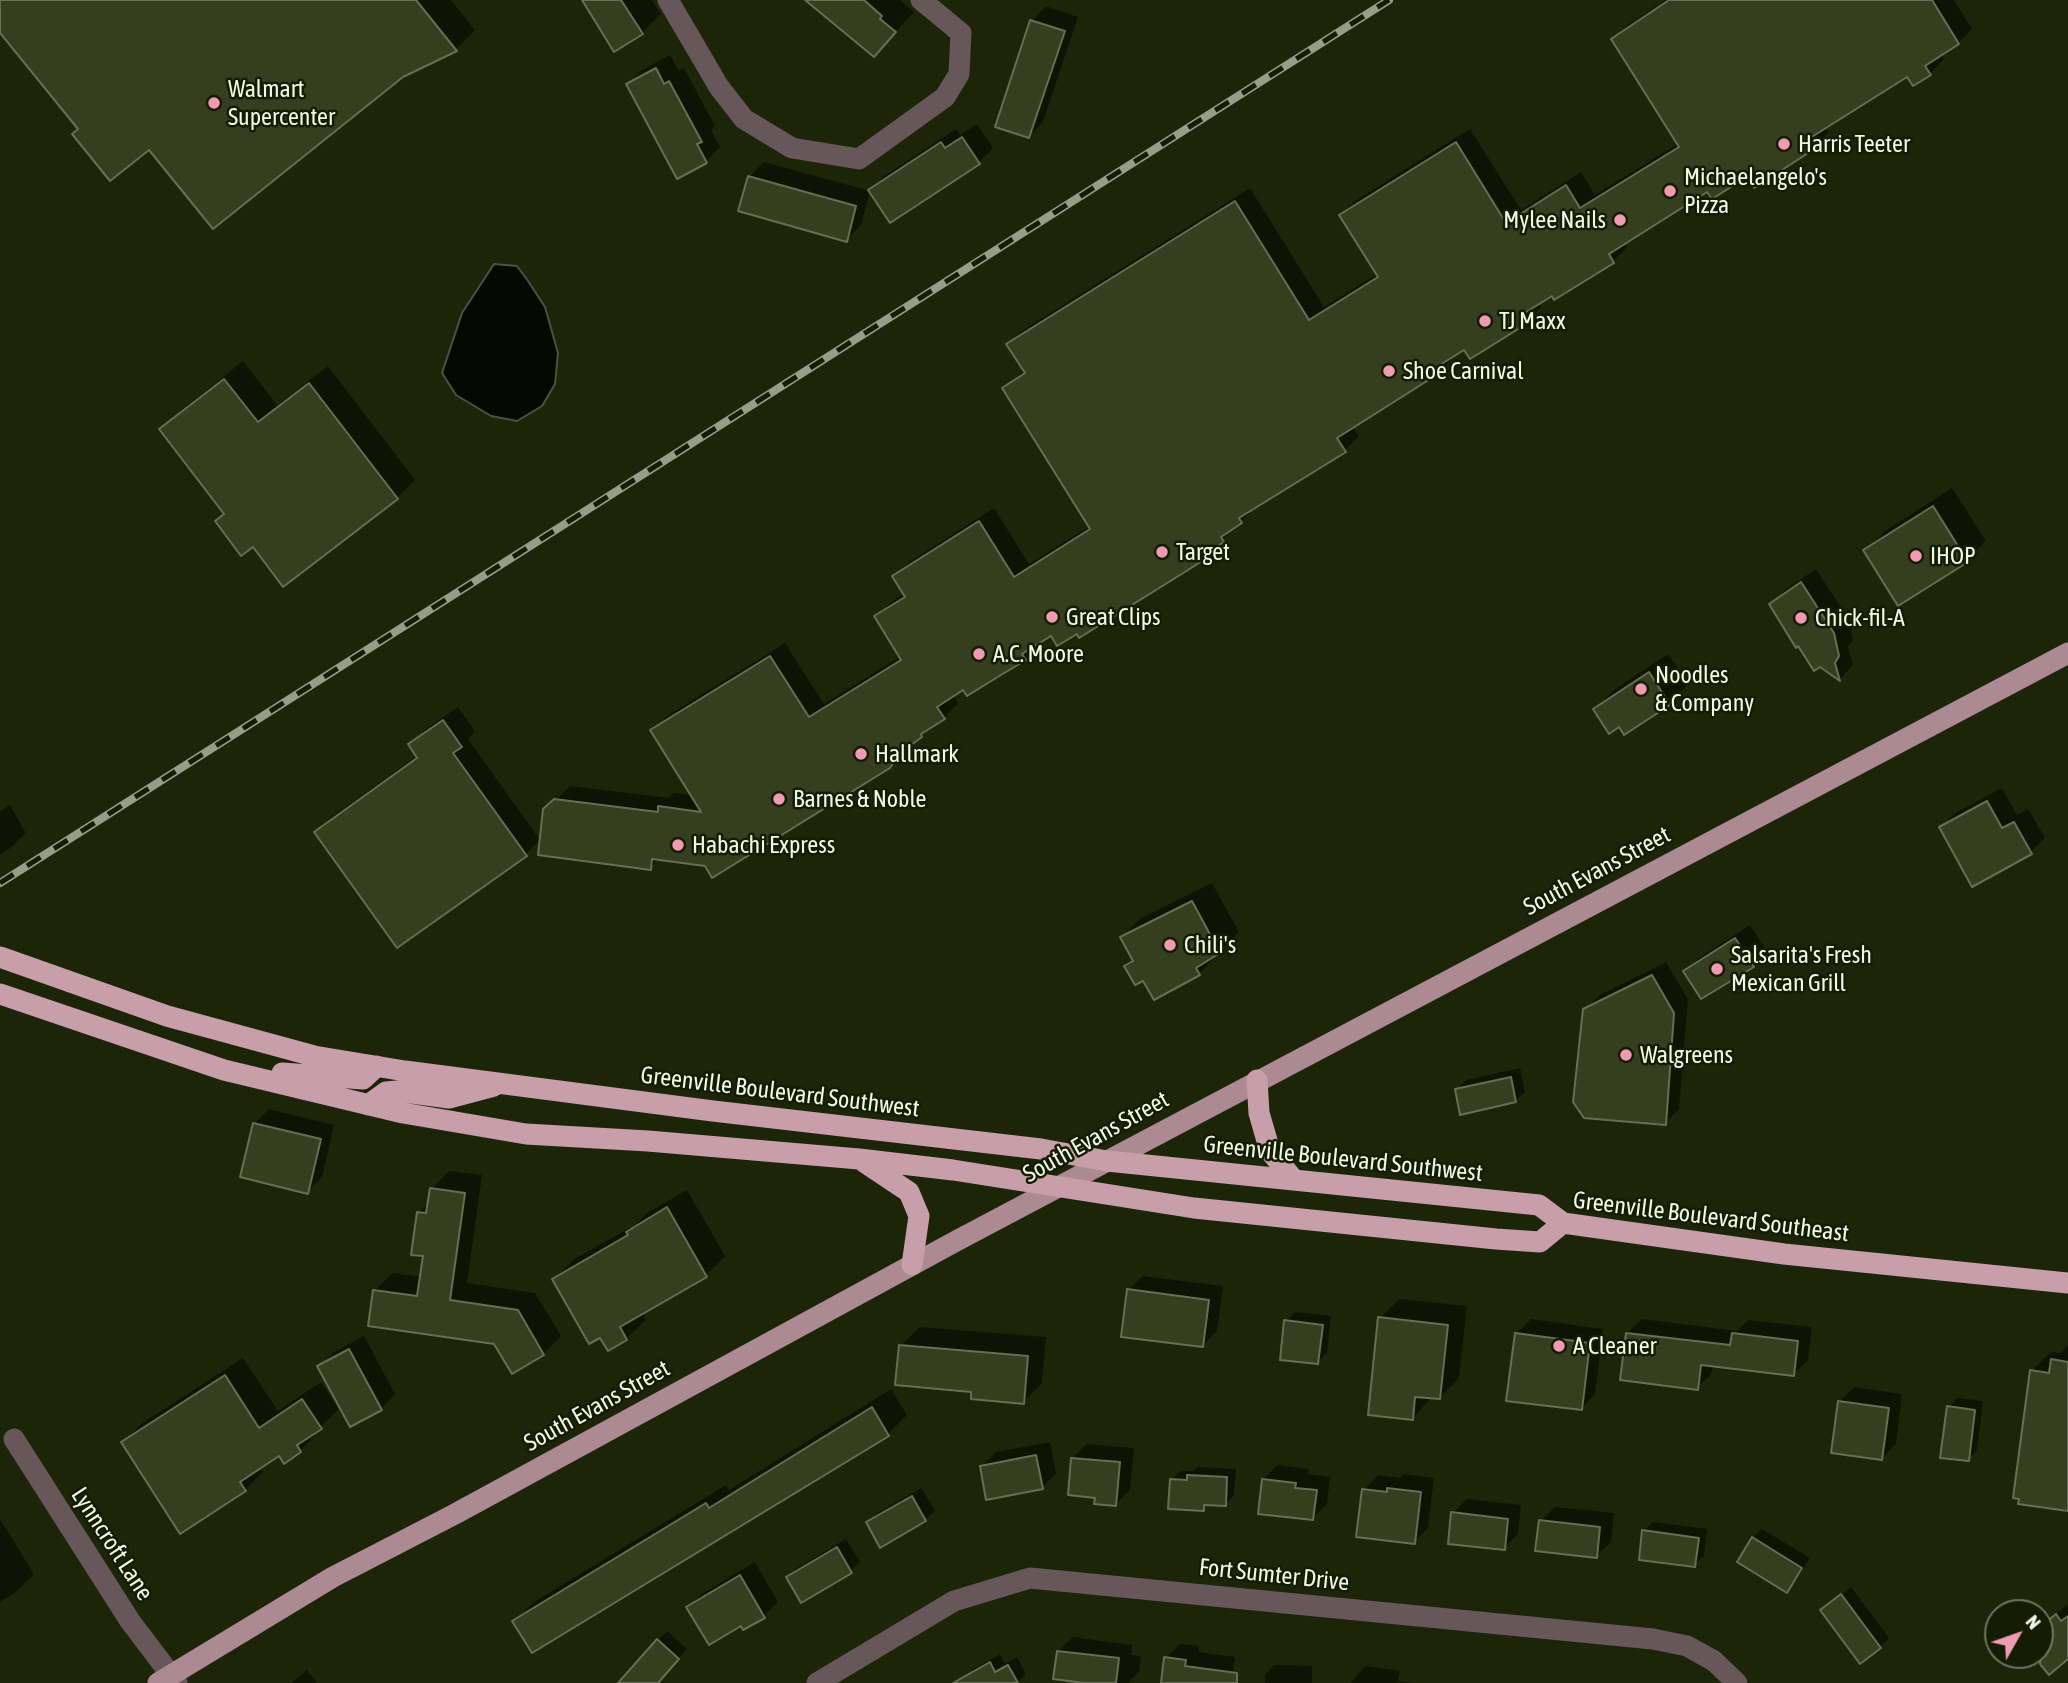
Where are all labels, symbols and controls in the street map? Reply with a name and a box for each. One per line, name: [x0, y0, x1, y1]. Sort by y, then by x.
place label: Walmart Supercenter: [228, 75, 335, 131]
marker: Walmart Supercenter: [206, 95, 222, 111]
place label: Harris Teeter: [1798, 130, 1910, 158]
marker: Harris Teeter: [1776, 136, 1792, 152]
place label: Michaelangelo's Pizza: [1684, 163, 1827, 219]
marker: Michaelangelo's Pizza: [1662, 183, 1678, 199]
place label: Mylee Nails: [1503, 206, 1606, 234]
marker: Mylee Nails: [1612, 212, 1628, 228]
place label: TJ Maxx: [1499, 307, 1566, 335]
marker: TJ Maxx: [1477, 313, 1493, 329]
place label: Shoe Carnival: [1403, 357, 1524, 385]
marker: Shoe Carnival: [1381, 363, 1397, 379]
place label: Target: [1176, 538, 1230, 566]
place label: IHOP: [1930, 542, 1976, 570]
marker: Target: [1154, 544, 1170, 560]
marker: IHOP: [1908, 548, 1924, 564]
place label: Great Clips: [1066, 603, 1161, 631]
place label: Chick-fil-A: [1815, 604, 1905, 632]
marker: Great Clips: [1044, 609, 1060, 625]
marker: Chick-fil-A: [1793, 610, 1809, 626]
place label: A.C. Moore: [993, 640, 1084, 668]
marker: A.C. Moore: [971, 646, 987, 662]
place label: Noodles & Company: [1655, 661, 1754, 717]
marker: Noodles & Company: [1633, 681, 1649, 697]
place label: Hallmark: [875, 740, 959, 768]
marker: Hallmark: [853, 746, 869, 762]
place label: Barnes & Noble: [793, 785, 927, 813]
marker: Barnes & Noble: [771, 791, 787, 807]
street label: South Evans Street: [1519, 820, 1675, 922]
place label: Habachi Express: [692, 831, 835, 859]
marker: Habachi Express: [670, 837, 686, 853]
place label: Chili's: [1184, 931, 1236, 959]
marker: Chili's: [1162, 937, 1178, 953]
place label: Salsarita's Fresh Mexican Grill: [1731, 941, 1872, 997]
marker: Salsarita's Fresh Mexican Grill: [1709, 961, 1725, 977]
place label: Walgreens: [1640, 1041, 1733, 1069]
marker: Walgreens: [1618, 1047, 1634, 1063]
street label: Greenville Boulevard Southwest: [639, 1061, 921, 1123]
street label: South Evans Street: [1018, 1085, 1174, 1189]
street label: Greenville Boulevard Southwest: [1202, 1130, 1484, 1188]
street label: Greenville Boulevard Southeast: [1571, 1186, 1851, 1248]
place label: A Cleaner: [1573, 1332, 1657, 1360]
marker: A Cleaner: [1551, 1338, 1567, 1354]
street label: South Evans Street: [519, 1354, 675, 1458]
street label: Lynncroft Lane: [65, 1482, 159, 1606]
street label: Fort Sumter Drive: [1197, 1553, 1351, 1597]
north arrow: [1984, 1599, 2054, 1669]
text: N: [2022, 1610, 2046, 1633]

